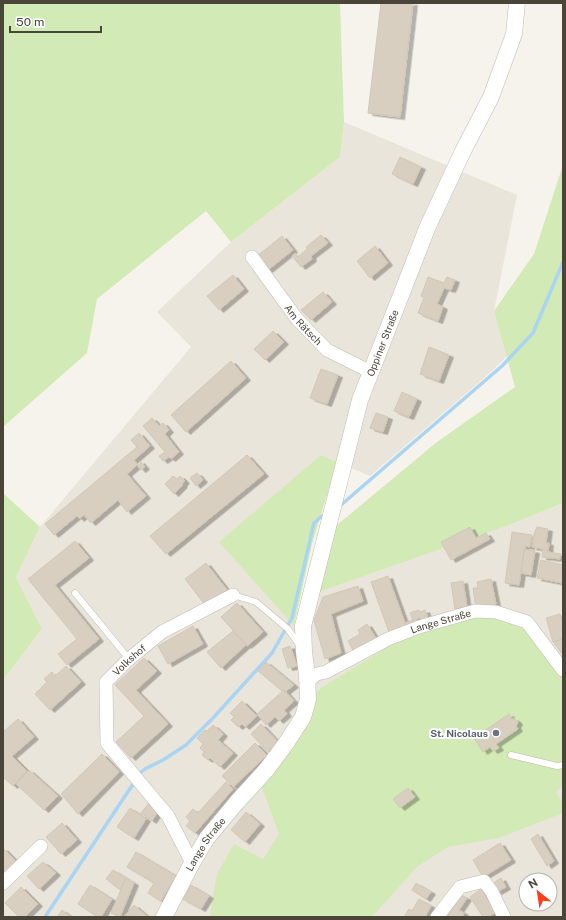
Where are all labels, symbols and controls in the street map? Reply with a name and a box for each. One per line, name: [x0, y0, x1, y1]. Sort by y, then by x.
scale bar: [10, 8, 101, 34]
text: 50 m: [16, 15, 44, 29]
street label: Am Rätsch: [282, 302, 325, 347]
street label: Oppiner Straße: [364, 307, 401, 378]
street label: Lange Straße: [409, 606, 473, 636]
street label: Volkshof: [110, 642, 148, 678]
place label: St. Nicolaus: [430, 727, 488, 739]
marker: St. Nicolaus: [491, 728, 501, 738]
street label: Lange Straße: [183, 815, 228, 873]
north arrow: [518, 872, 558, 912]
text: N: [526, 876, 540, 891]

